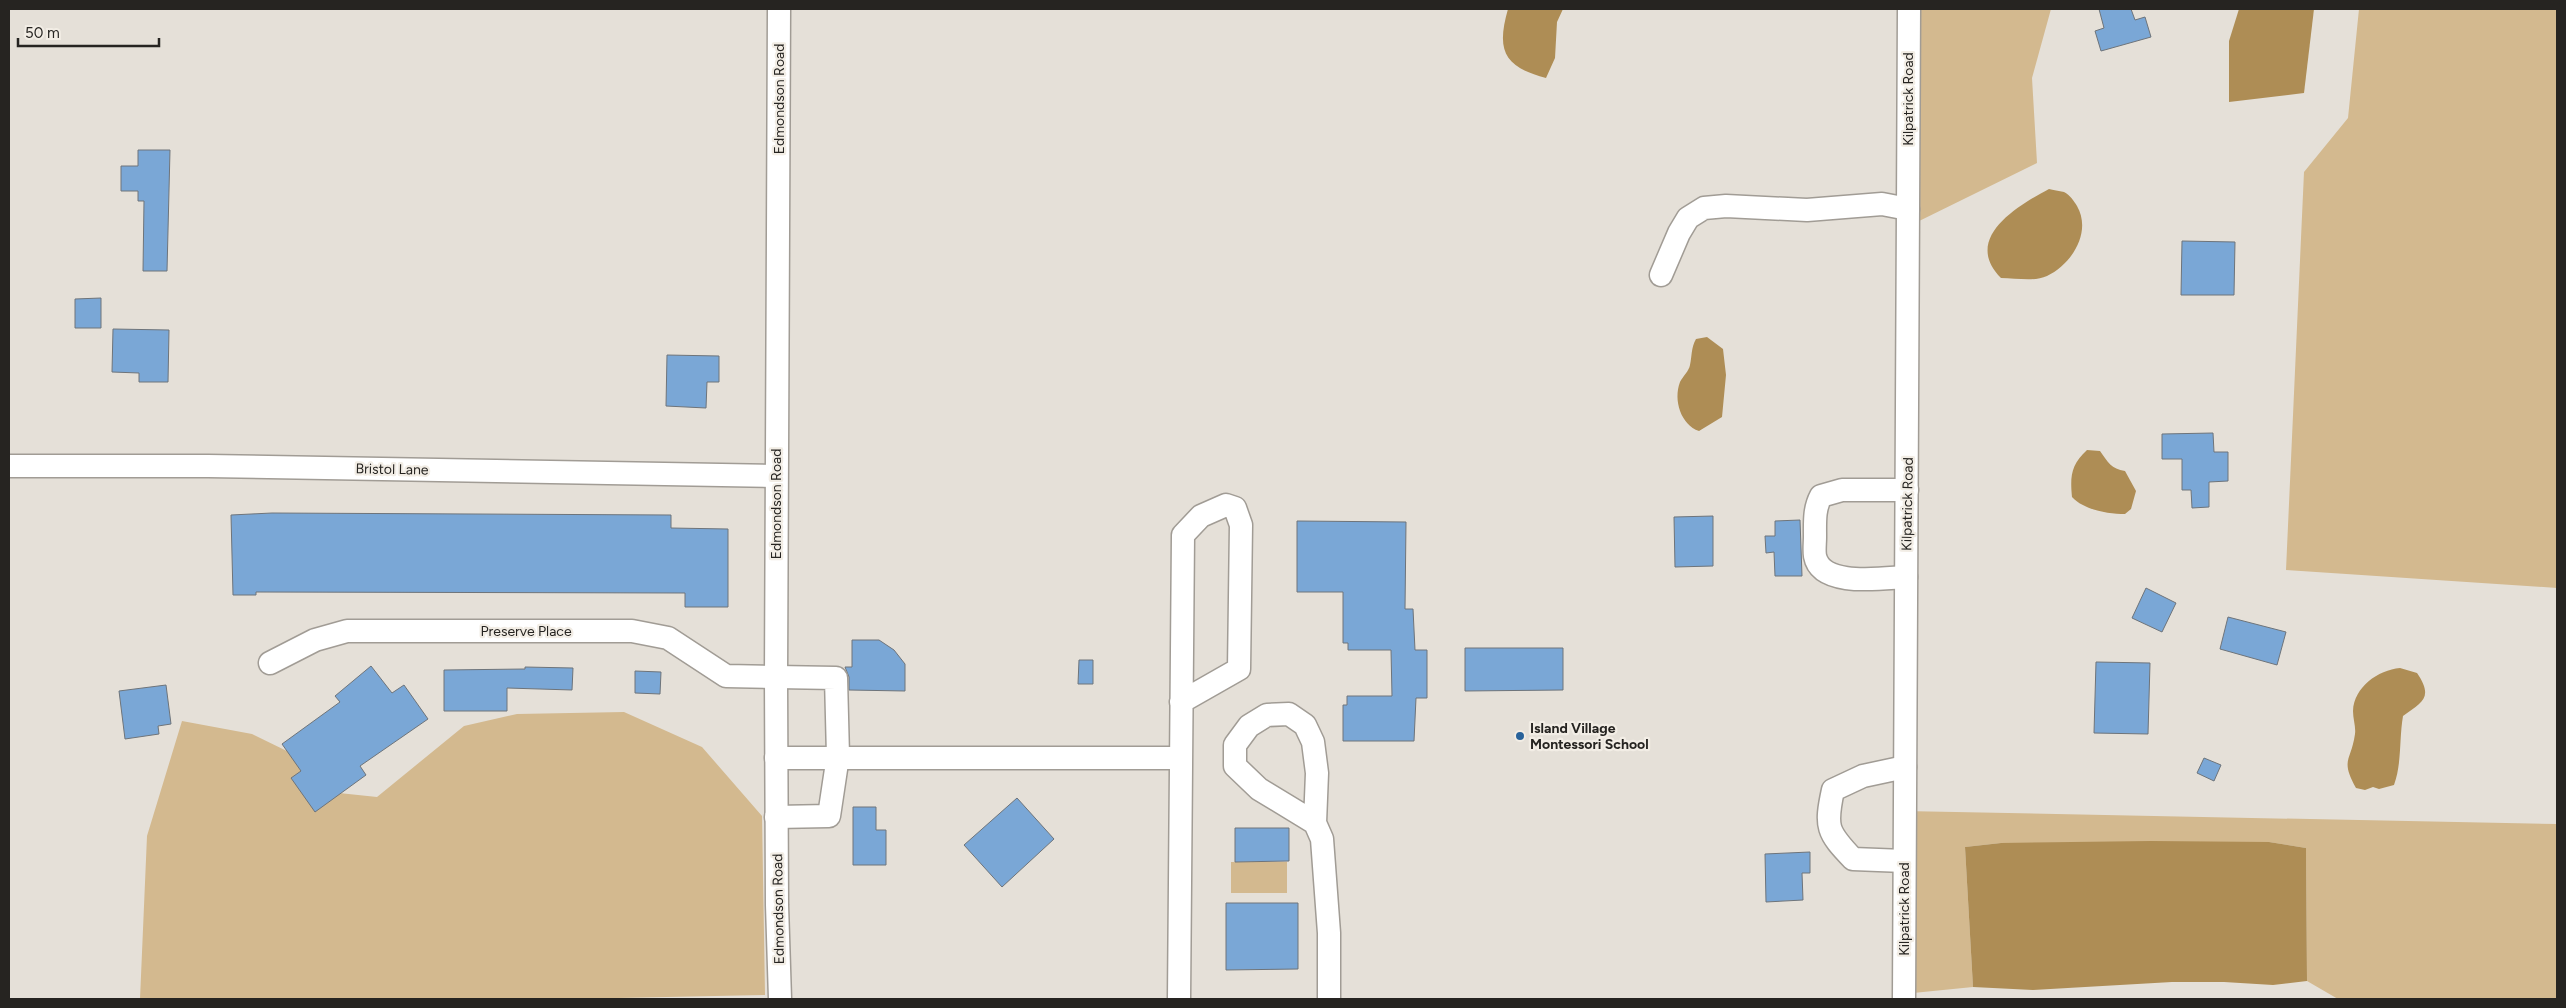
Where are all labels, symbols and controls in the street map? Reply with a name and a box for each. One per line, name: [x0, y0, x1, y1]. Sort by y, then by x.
scale bar: [18, 15, 159, 47]
text: 50 m: [25, 24, 60, 42]
street label: Edmondson Road: [771, 44, 788, 154]
street label: Kilpatrick Road: [1900, 52, 1917, 146]
street label: Edmondson Road: [768, 449, 785, 559]
street label: Kilpatrick Road: [1898, 457, 1917, 551]
street label: Bristol Lane: [355, 460, 429, 479]
street label: Preserve Place: [480, 623, 572, 640]
place label: Island Village Montessori School: [1530, 720, 1649, 753]
marker: Island Village Montessori School: [1514, 730, 1526, 742]
street label: Edmondson Road: [769, 854, 788, 964]
street label: Kilpatrick Road: [1896, 862, 1913, 956]

